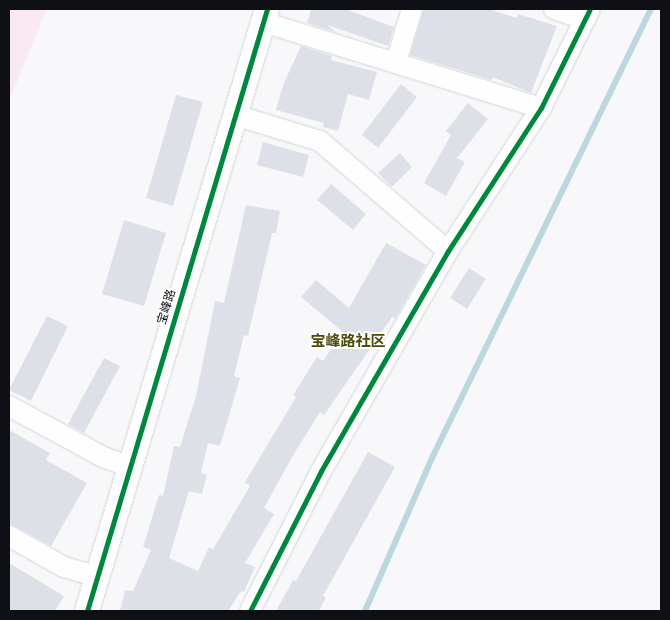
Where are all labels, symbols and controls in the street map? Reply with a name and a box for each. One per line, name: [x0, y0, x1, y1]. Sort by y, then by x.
street label: 宝峰路: [155, 288, 179, 326]
district label: 宝峰路社区: [311, 333, 385, 351]

